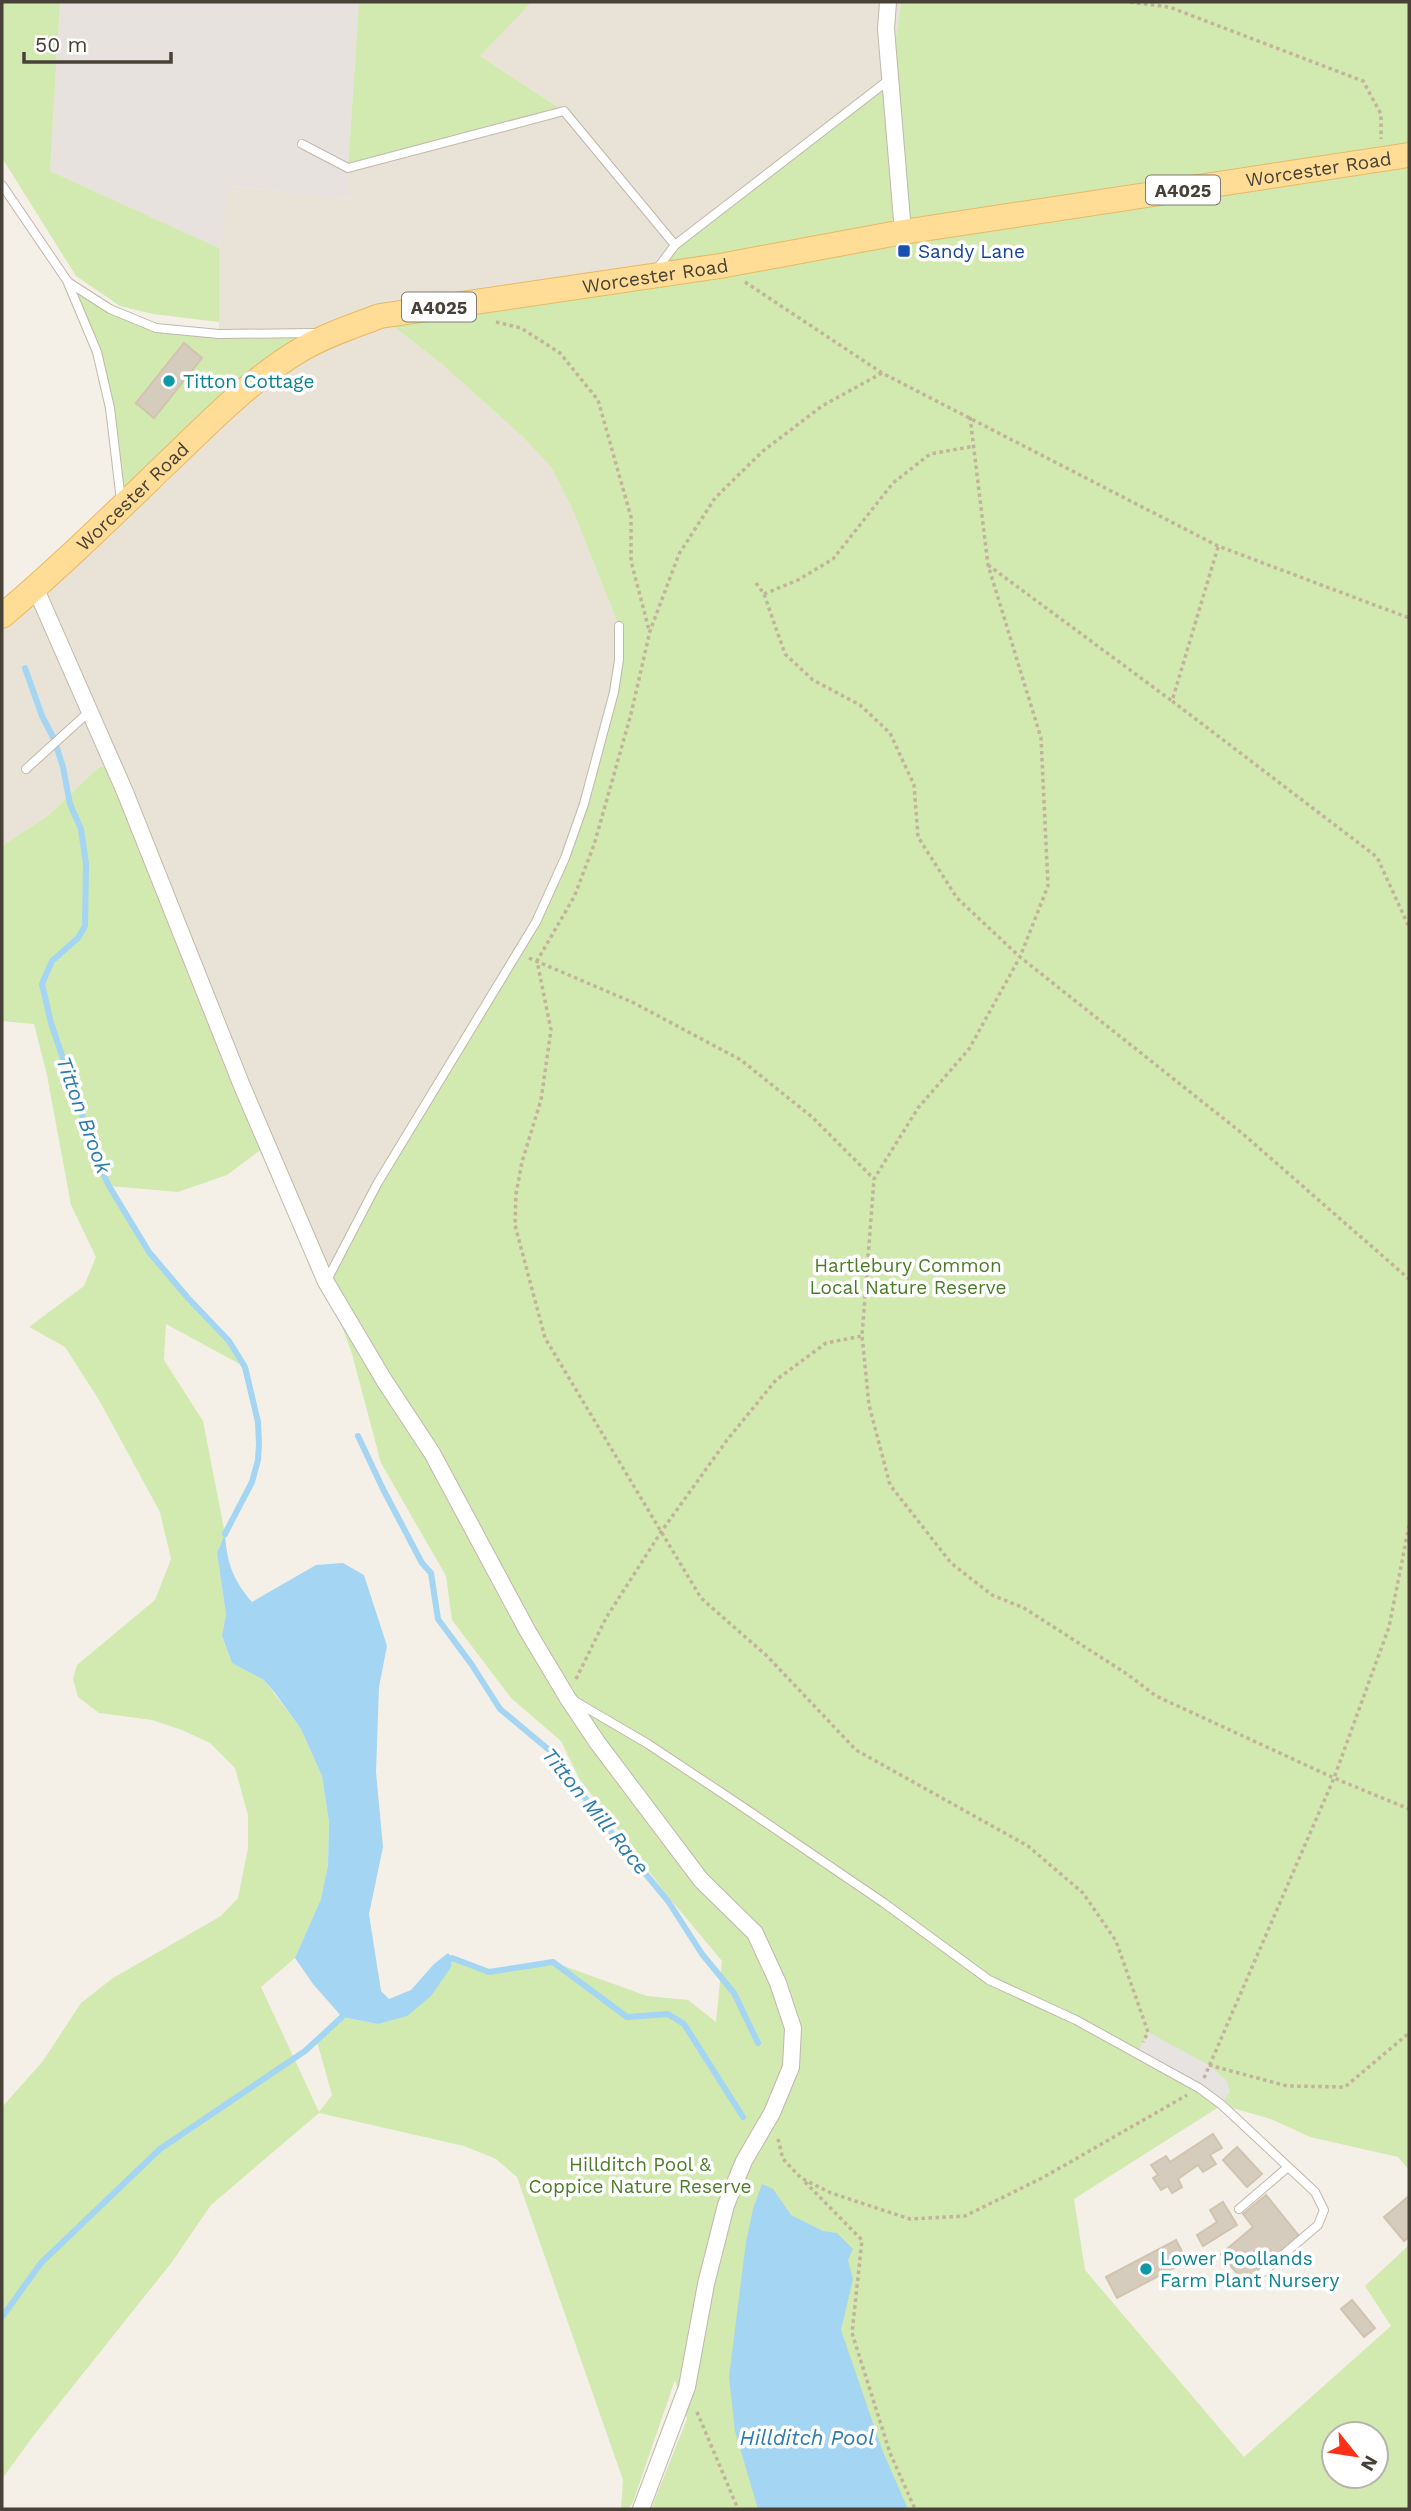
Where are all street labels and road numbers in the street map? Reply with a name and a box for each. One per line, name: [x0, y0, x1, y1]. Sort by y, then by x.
street label: Worcester Road: [1244, 146, 1393, 191]
road number: A4025: [1146, 176, 1220, 204]
street label: Worcester Road: [581, 253, 730, 298]
road number: A4025: [402, 292, 476, 321]
street label: Worcester Road: [71, 437, 193, 556]

